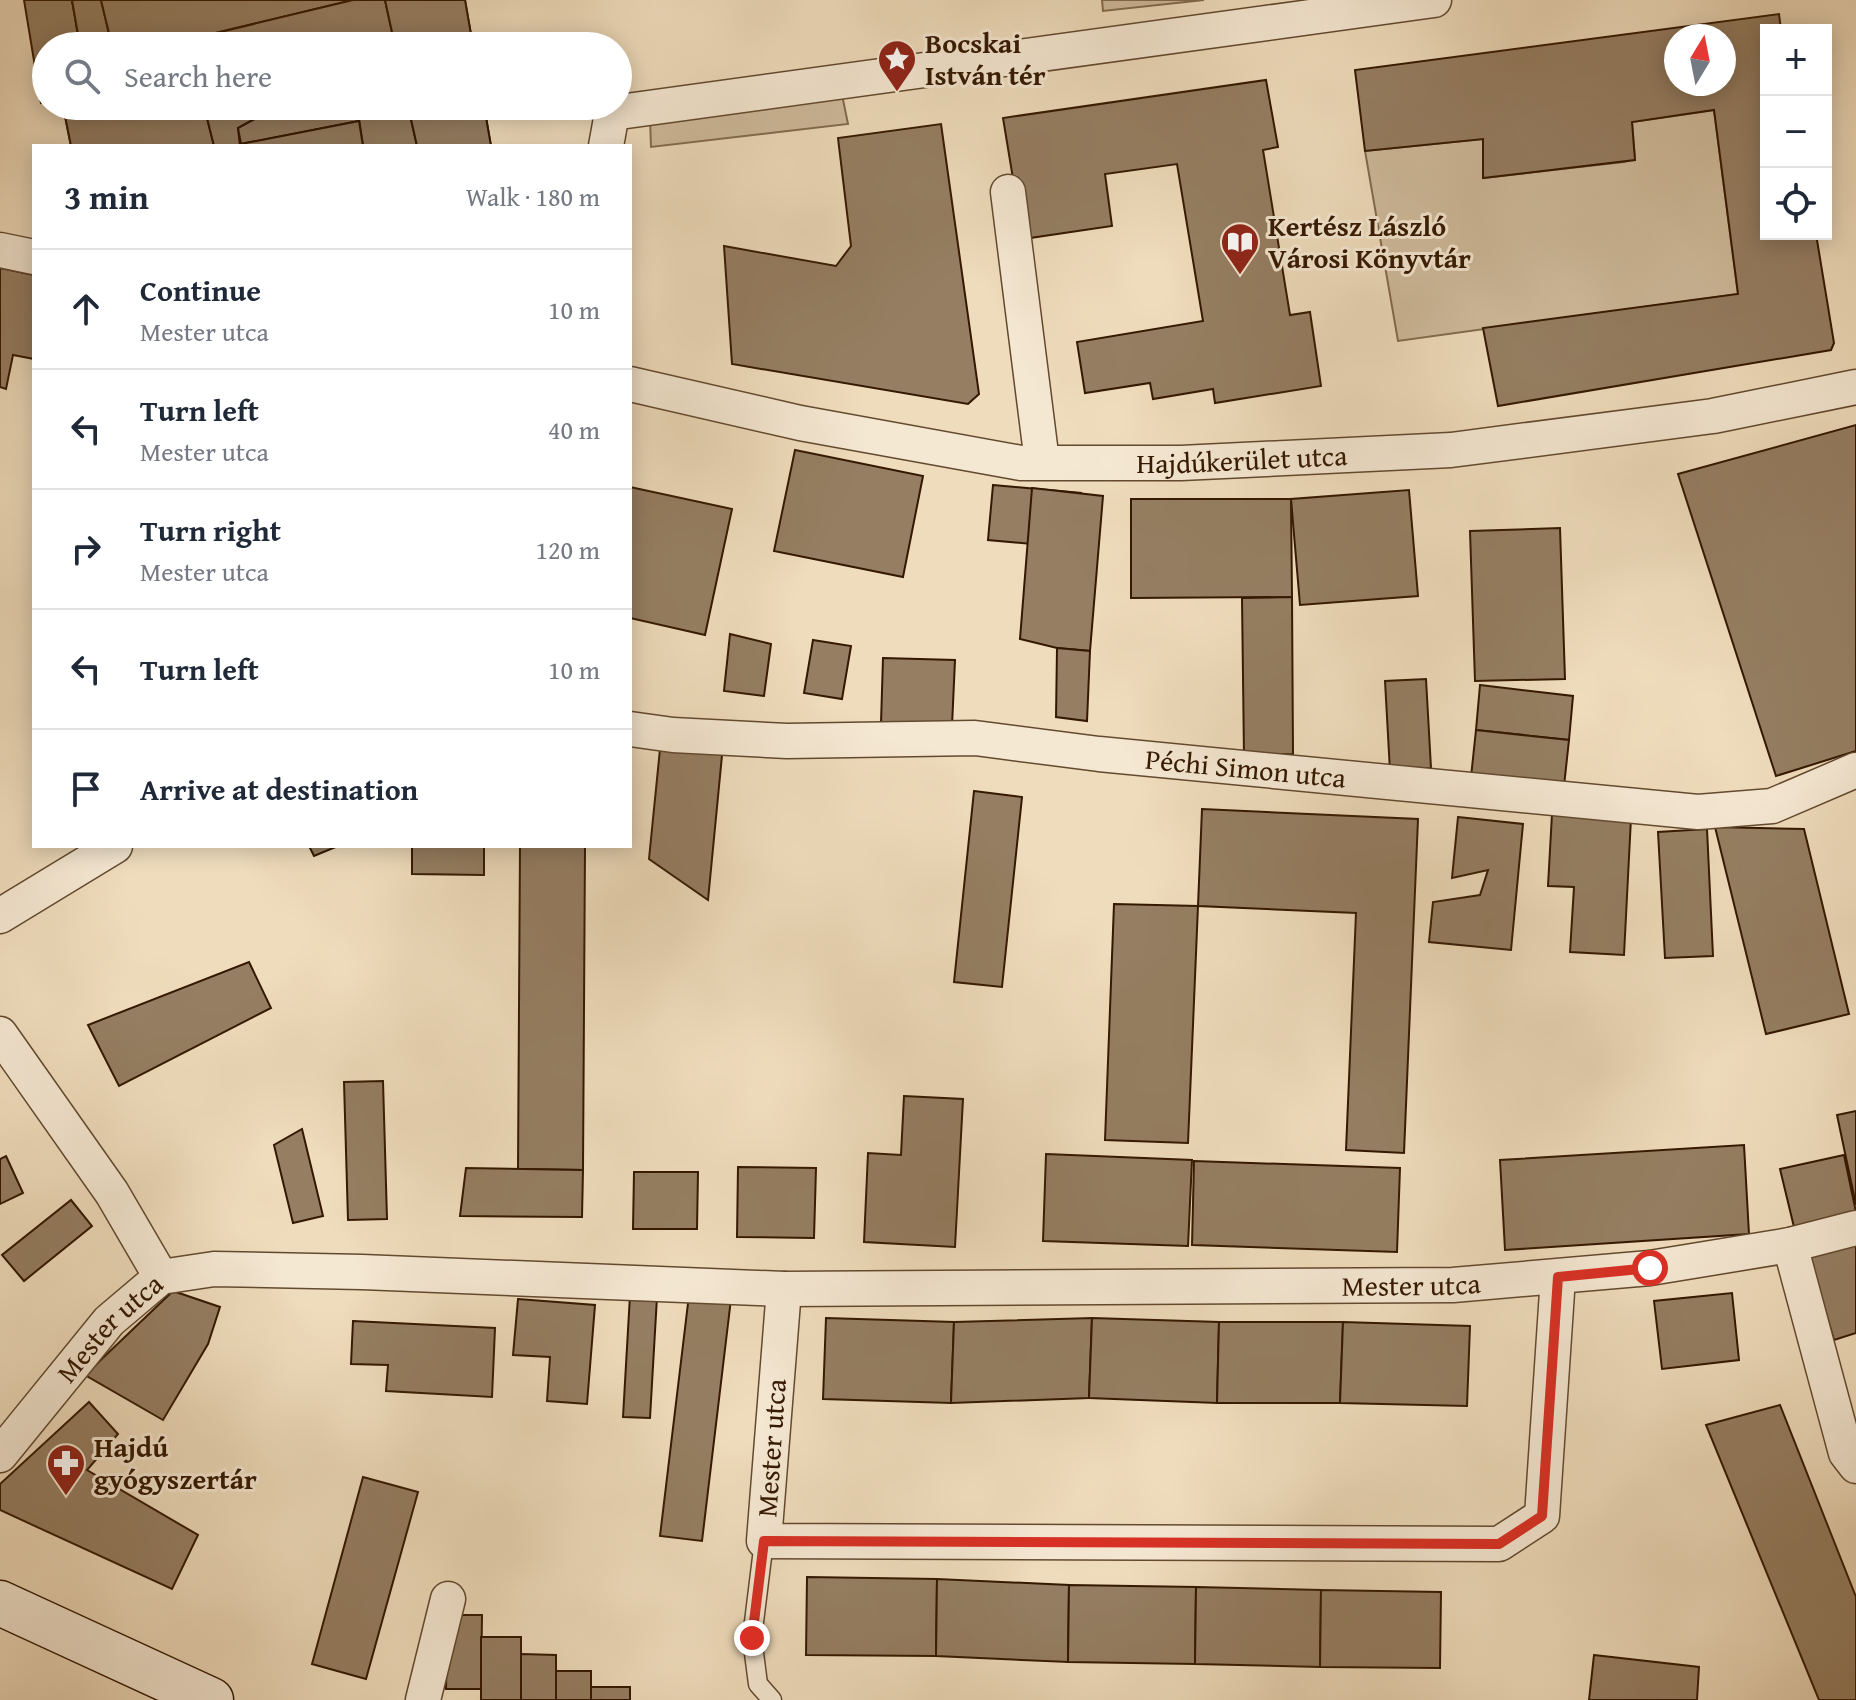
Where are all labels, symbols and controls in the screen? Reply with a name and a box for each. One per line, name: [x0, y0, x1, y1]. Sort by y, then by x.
place label: Bocskai István tér: [925, 22, 1046, 95]
north arrow: [1664, 24, 1736, 96]
map controls: [1760, 24, 1832, 240]
button: +: [1760, 24, 1832, 96]
search box: [32, 32, 632, 120]
place icon: Bocskai István tér: [876, 38, 918, 93]
icon: search: [60, 54, 104, 98]
text: Search here: [124, 54, 272, 98]
button: −: [1760, 96, 1832, 168]
button: locate: [1760, 168, 1832, 240]
text: 3 min: [64, 172, 149, 221]
text: Walk · 180 m: [466, 177, 600, 216]
place label: Kertész László Városi Könyvtár: [1268, 205, 1471, 278]
library icon: Kertész László Városi Könyvtár: [1219, 221, 1261, 276]
text: Continue: [140, 268, 261, 312]
icon: ahead: [64, 287, 108, 331]
text: 10 m: [548, 290, 600, 329]
text: Mester utca: [140, 312, 269, 351]
text: Turn left: [140, 388, 259, 432]
icon: left: [64, 407, 108, 451]
text: 40 m: [548, 410, 600, 449]
text: Mester utca: [140, 432, 269, 471]
street label: Hajdúkerület utca: [1137, 434, 1349, 483]
text: Turn right: [140, 508, 281, 552]
icon: right: [64, 527, 108, 571]
text: 120 m: [535, 530, 600, 569]
text: Mester utca: [140, 552, 269, 591]
icon: left: [64, 647, 108, 691]
text: Turn left: [140, 647, 259, 691]
text: 10 m: [548, 650, 600, 689]
street label: Péchi Simon utca: [1144, 738, 1349, 798]
icon: arrive: [64, 767, 108, 811]
text: Arrive at destination: [140, 767, 418, 811]
route start: [1632, 1250, 1668, 1286]
street label: Mester utca: [1342, 1262, 1483, 1306]
street label: Mester utca: [46, 1263, 172, 1391]
street label: Mester utca: [745, 1377, 796, 1519]
place label: Hajdú gyógyszertár: [94, 1426, 257, 1499]
pharmacy icon: Hajdú gyógyszertár: [45, 1442, 87, 1497]
route end: [734, 1620, 770, 1656]

